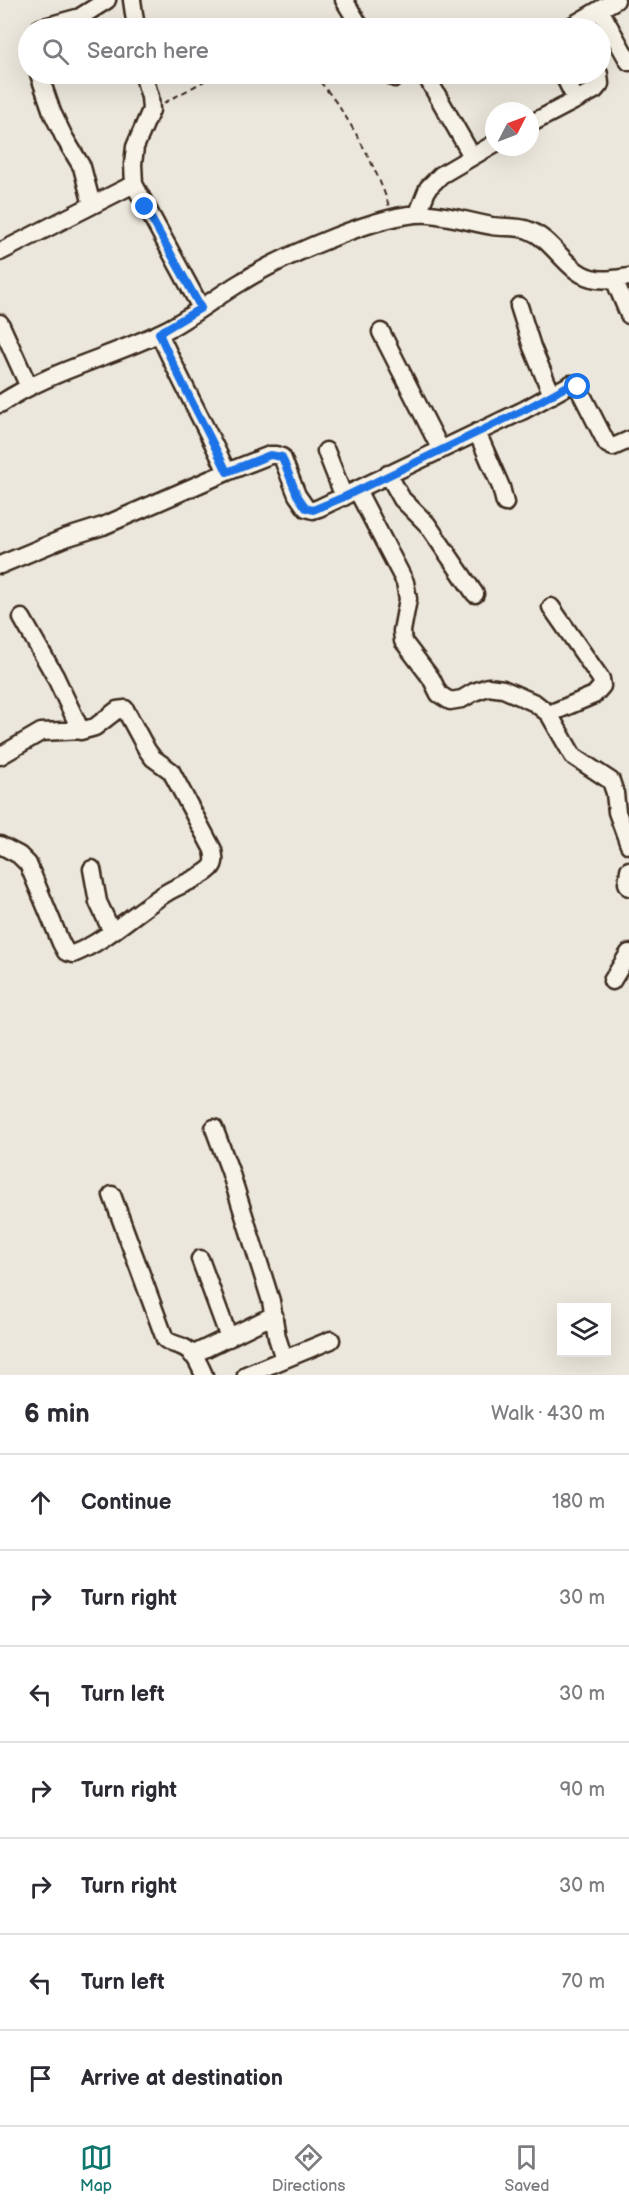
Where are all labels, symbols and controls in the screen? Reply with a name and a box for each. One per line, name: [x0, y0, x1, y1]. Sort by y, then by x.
search box: [18, 18, 611, 84]
icon: search: [39, 35, 72, 68]
text: Search here: [87, 38, 209, 65]
north arrow: [485, 102, 539, 156]
route end: [131, 193, 157, 219]
route start: [564, 373, 590, 399]
map controls: [557, 1303, 611, 1357]
button: layers: [557, 1303, 611, 1357]
text: 6 min: [24, 1399, 90, 1430]
text: Walk · 430 m: [491, 1402, 605, 1426]
icon: ahead: [24, 1486, 57, 1519]
text: Continue: [81, 1489, 171, 1516]
text: 180 m: [552, 1490, 605, 1514]
icon: right: [24, 1582, 57, 1615]
text: Turn right: [81, 1585, 177, 1612]
text: 30 m: [559, 1586, 605, 1610]
icon: left: [24, 1678, 57, 1711]
text: Turn left: [81, 1681, 165, 1708]
text: 30 m: [559, 1682, 605, 1706]
icon: right: [24, 1774, 57, 1807]
text: Turn right: [81, 1777, 177, 1804]
text: 90 m: [560, 1778, 605, 1802]
icon: right: [24, 1870, 57, 1903]
text: Turn right: [81, 1873, 177, 1900]
text: 30 m: [559, 1874, 605, 1898]
icon: left: [24, 1966, 57, 1999]
text: Turn left: [81, 1969, 165, 1996]
text: 70 m: [561, 1970, 605, 1994]
icon: arrive: [24, 2062, 57, 2095]
text: Arrive at destination: [81, 2065, 283, 2092]
tab: Map: [80, 2141, 113, 2196]
tab: Directions: [272, 2141, 345, 2196]
tab: Saved: [504, 2141, 549, 2196]

